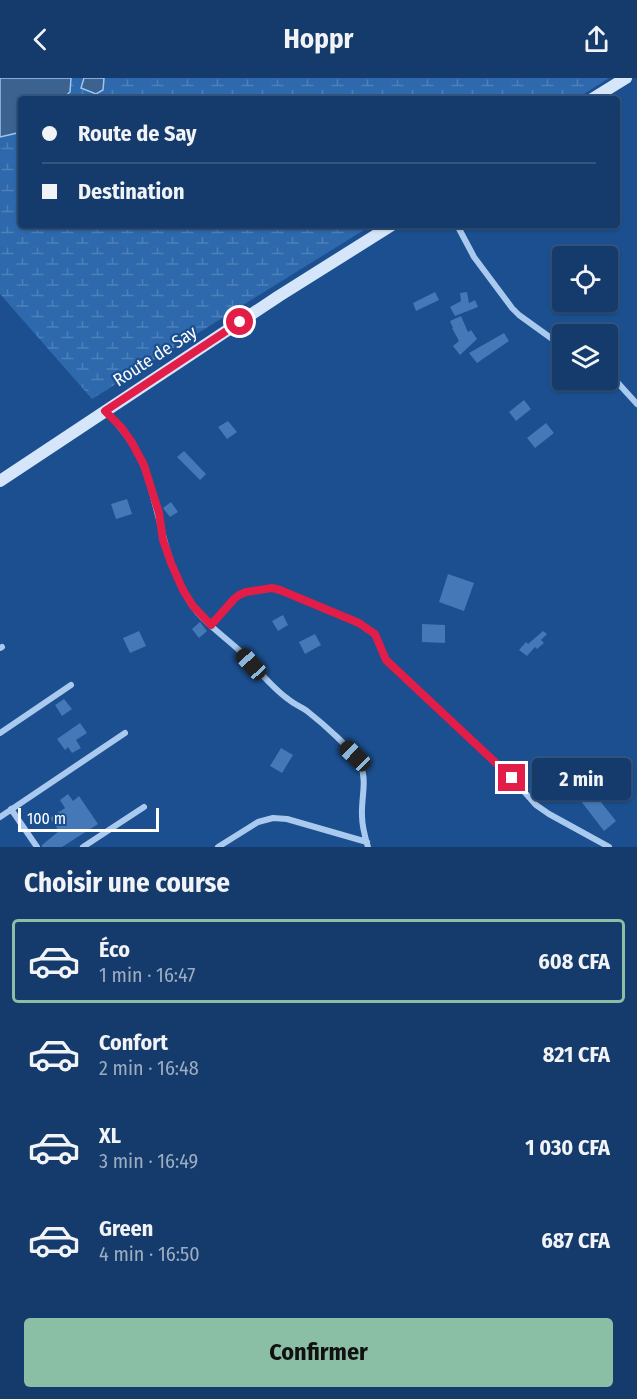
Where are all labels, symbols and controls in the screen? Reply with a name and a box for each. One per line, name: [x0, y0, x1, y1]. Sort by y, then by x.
icon: back: [24, 23, 57, 56]
text: Hoppr: [284, 23, 353, 55]
icon: share: [580, 23, 613, 56]
text: Route de Say: [78, 120, 197, 147]
text: Destination: [78, 178, 185, 205]
map controls: [552, 246, 618, 390]
button: locate: [552, 246, 618, 312]
route start: [226, 308, 253, 335]
street label: Route de Say: [109, 321, 201, 391]
button: layers: [552, 324, 618, 390]
car: [232, 645, 270, 683]
car: [336, 737, 374, 775]
callout: 2 min: [533, 757, 632, 799]
route end: [498, 764, 525, 791]
text: 2 min: [559, 767, 604, 791]
scale bar: [18, 805, 159, 832]
text: 100 m: [27, 809, 66, 828]
text: Choisir une course: [24, 867, 230, 899]
icon: car: [27, 934, 81, 988]
text: Éco: [99, 936, 130, 963]
text: 608 CFA: [538, 948, 610, 975]
text: 1 min · 16:47: [99, 963, 195, 987]
icon: car: [27, 1027, 81, 1081]
text: Confort: [99, 1029, 168, 1056]
text: 821 CFA: [543, 1041, 610, 1068]
text: 2 min · 16:48: [99, 1056, 199, 1080]
icon: car: [27, 1120, 81, 1174]
text: XL: [99, 1122, 121, 1149]
text: 1 030 CFA: [525, 1134, 610, 1161]
text: 3 min · 16:49: [99, 1149, 198, 1173]
icon: car: [27, 1213, 81, 1267]
text: Green: [99, 1215, 153, 1242]
text: 687 CFA: [541, 1227, 610, 1254]
text: 4 min · 16:50: [99, 1242, 200, 1266]
button: Confirmer: [24, 1318, 613, 1387]

